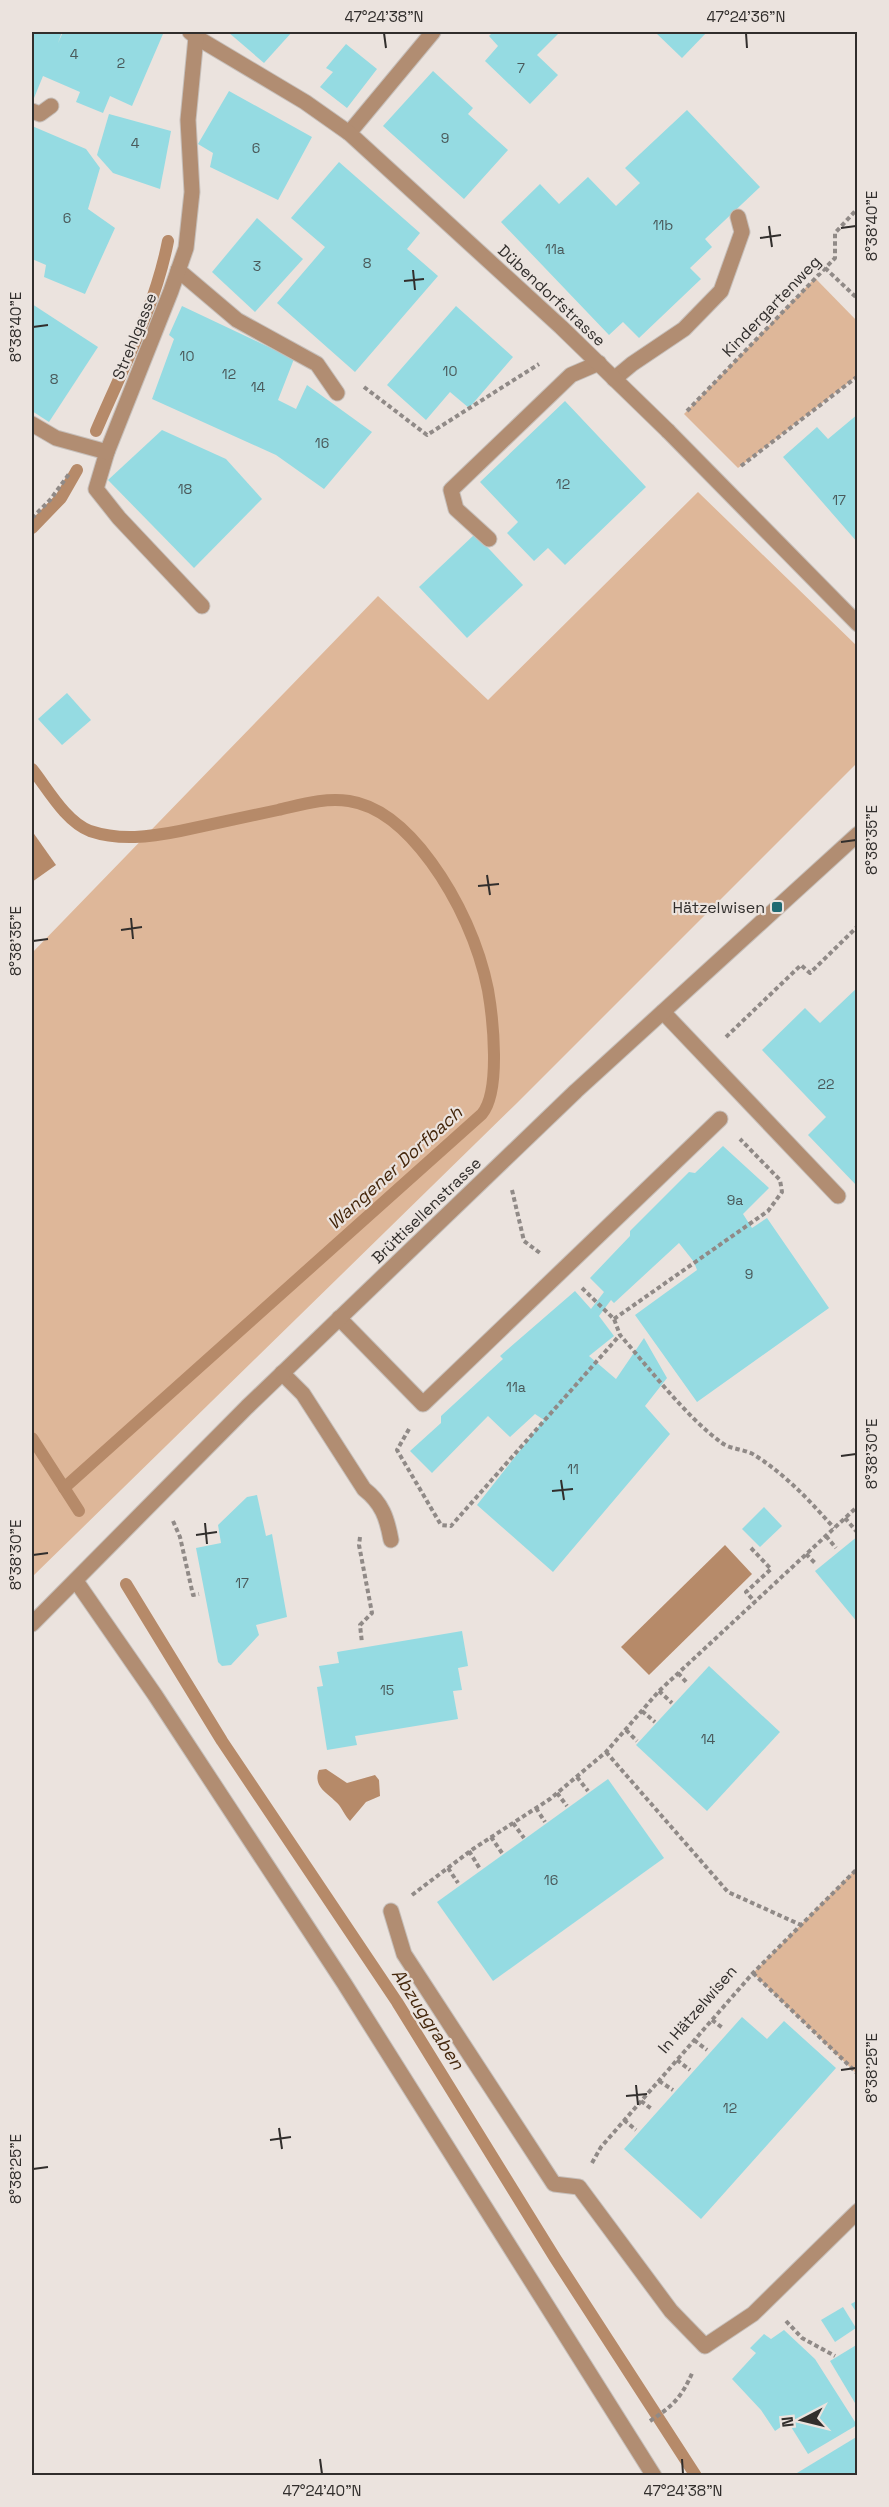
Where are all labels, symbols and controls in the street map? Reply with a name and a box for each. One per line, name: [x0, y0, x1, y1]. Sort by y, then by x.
text: 47°24'38"N: [344, 7, 424, 26]
text: 47°24'36"N: [707, 7, 785, 26]
house number: 4: [70, 45, 79, 63]
house number: 2: [117, 54, 125, 72]
house number: 7: [517, 59, 525, 77]
house number: 9: [441, 129, 449, 147]
house number: 4: [131, 134, 140, 152]
house number: 6: [252, 139, 260, 157]
text: 8°38'40"E: [862, 191, 881, 261]
house number: 6: [63, 209, 71, 227]
house number: 11b: [653, 216, 673, 234]
street label: Dübendorfstrasse: [493, 240, 610, 351]
house number: 11a: [545, 240, 565, 258]
street label: Kindergartenweg: [718, 251, 825, 362]
house number: 8: [363, 254, 372, 272]
house number: 3: [253, 257, 261, 275]
street label: Strehlgasse: [108, 290, 161, 383]
text: 8°38'40"E: [6, 292, 25, 362]
house number: 10: [180, 347, 194, 365]
house number: 10: [443, 362, 457, 380]
house number: 12: [222, 365, 236, 383]
house number: 8: [50, 370, 59, 388]
house number: 14: [251, 378, 266, 396]
house number: 16: [315, 434, 329, 452]
house number: 12: [556, 475, 570, 493]
house number: 18: [178, 480, 193, 498]
house number: 17: [832, 491, 846, 509]
text: 8°38'35"E: [862, 805, 881, 875]
place label: Hätzelwisen: [673, 897, 765, 918]
marker: Hätzelwisen: [770, 900, 784, 914]
text: 8°38'35"E: [6, 906, 25, 976]
house number: 22: [818, 1075, 834, 1093]
water label: Wangener Dorfbach: [322, 1100, 468, 1234]
street label: Brüttisellenstrasse: [367, 1153, 486, 1268]
house number: 9a: [727, 1191, 743, 1209]
house number: 9: [745, 1265, 753, 1283]
house number: 11a: [506, 1378, 526, 1396]
text: 8°38'30"E: [862, 1419, 881, 1489]
house number: 11: [567, 1460, 579, 1478]
text: 8°38'30"E: [6, 1520, 25, 1590]
house number: 17: [235, 1574, 249, 1592]
house number: 15: [380, 1681, 394, 1699]
house number: 14: [701, 1730, 716, 1748]
house number: 16: [544, 1871, 558, 1889]
street label: In Hätzelwisen: [653, 1961, 741, 2058]
water label: Abzuggraben: [387, 1964, 470, 2075]
text: 8°38'25"E: [862, 2033, 881, 2103]
house number: 12: [723, 2099, 737, 2117]
text: 8°38'25"E: [6, 2134, 25, 2204]
north arrow: [772, 2390, 832, 2450]
text: N: [777, 2415, 799, 2428]
text: 47°24'40"N: [283, 2481, 361, 2500]
text: 47°24'38"N: [643, 2481, 723, 2500]

